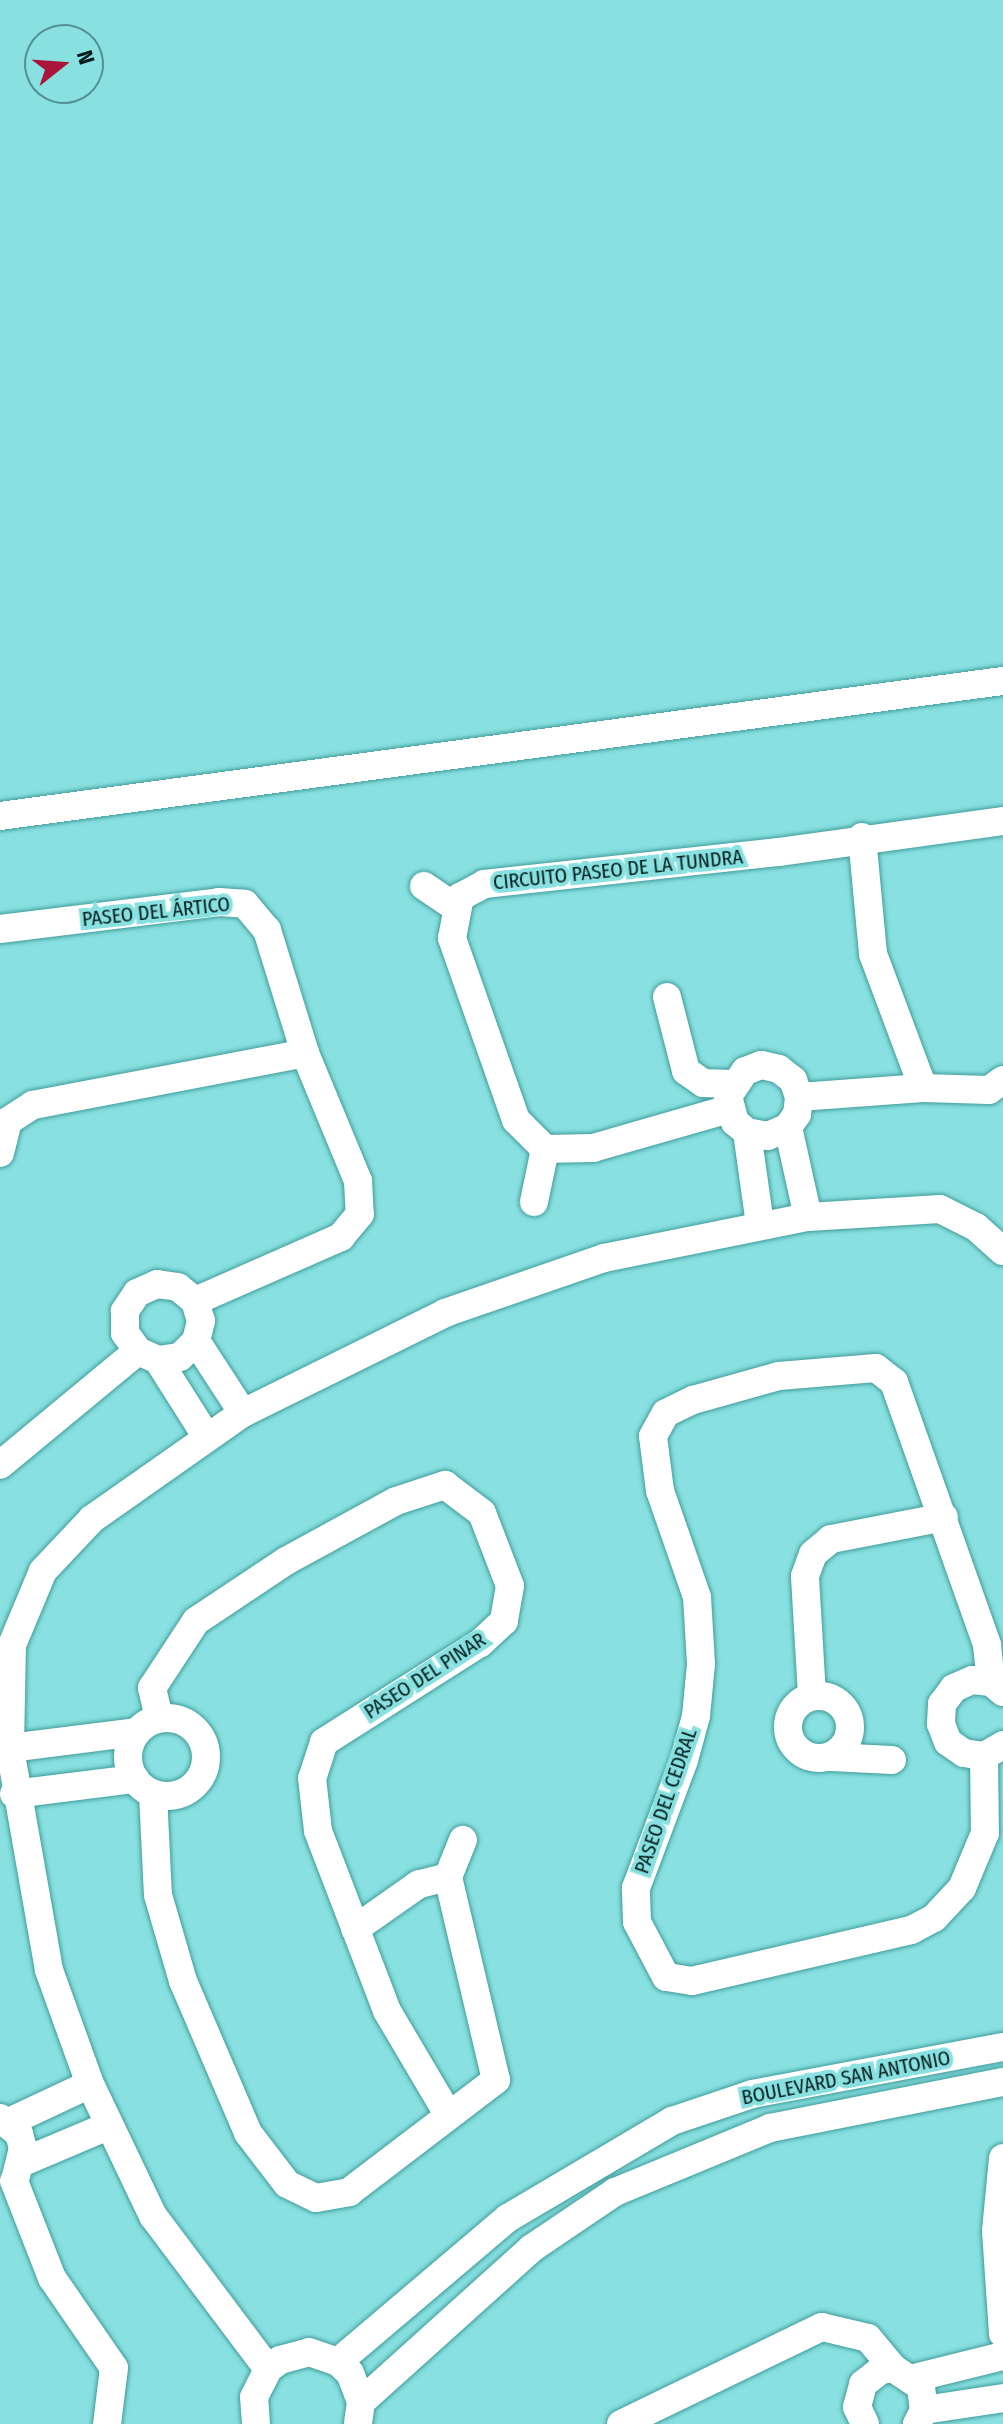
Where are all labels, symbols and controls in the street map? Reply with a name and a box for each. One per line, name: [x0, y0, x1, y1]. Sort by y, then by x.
north arrow: [24, 24, 104, 104]
text: N: [71, 47, 100, 68]
street label: CIRCUITO PASEO DE LA TUNDRA: [492, 845, 744, 895]
street label: PASEO DEL ÁRTICO: [81, 892, 231, 932]
street label: PASEO DEL PINAR: [360, 1628, 490, 1724]
street label: PASEO DEL CEDRAL: [630, 1725, 702, 1877]
street label: BOULEVARD SAN ANTONIO: [740, 2046, 952, 2110]

